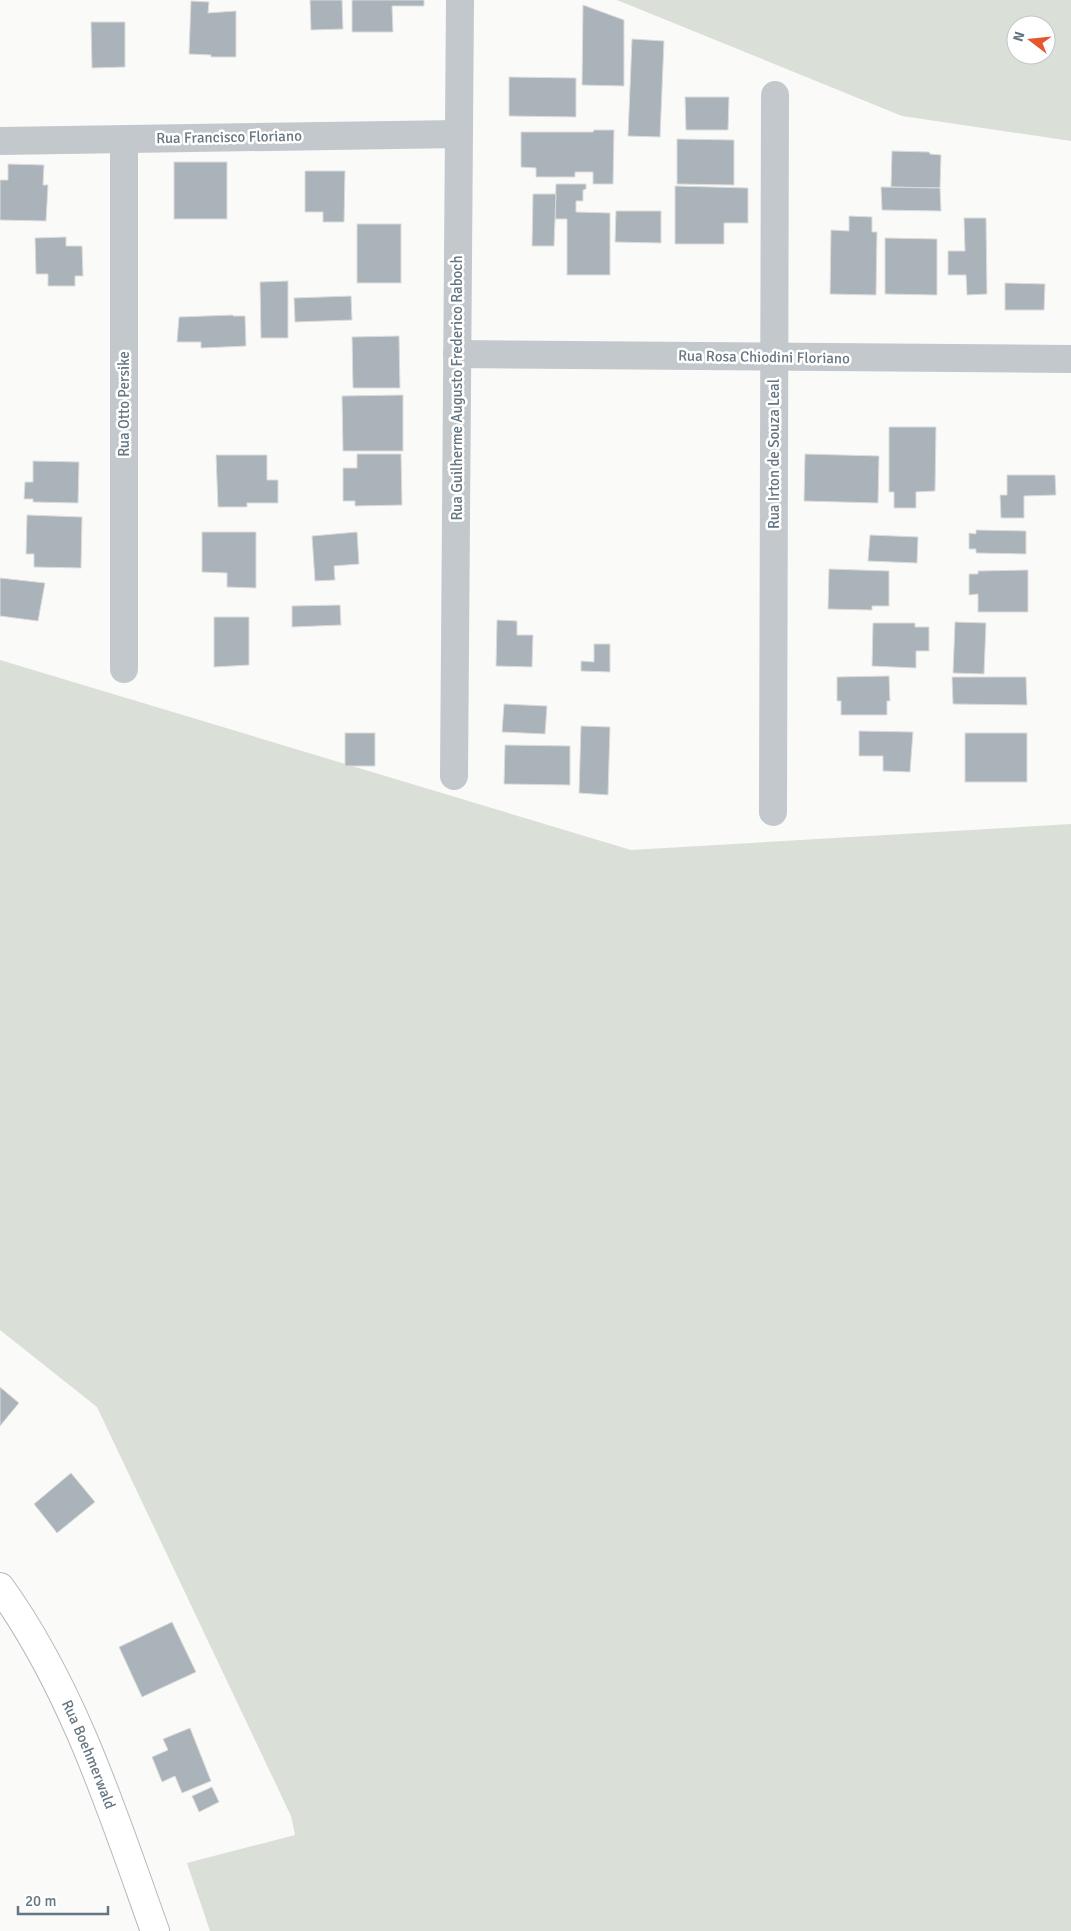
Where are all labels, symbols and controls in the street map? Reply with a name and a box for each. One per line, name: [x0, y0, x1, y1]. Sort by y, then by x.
north arrow: [1006, 15, 1056, 65]
text: N: [1009, 30, 1028, 44]
street label: Rua Francisco Floriano: [156, 127, 302, 147]
street label: Rua Guilherme Augusto Frederico Raboch: [448, 255, 466, 521]
street label: Rua Rosa Chiodini Floriano: [678, 347, 850, 368]
street label: Rua Otto Persike: [115, 351, 133, 457]
street label: Rua Irton de Souza Leal: [765, 379, 783, 529]
street label: Rua Boehmerwald: [58, 1697, 119, 1811]
scale bar: [18, 1884, 108, 1916]
text: 20 m: [25, 1892, 56, 1910]

